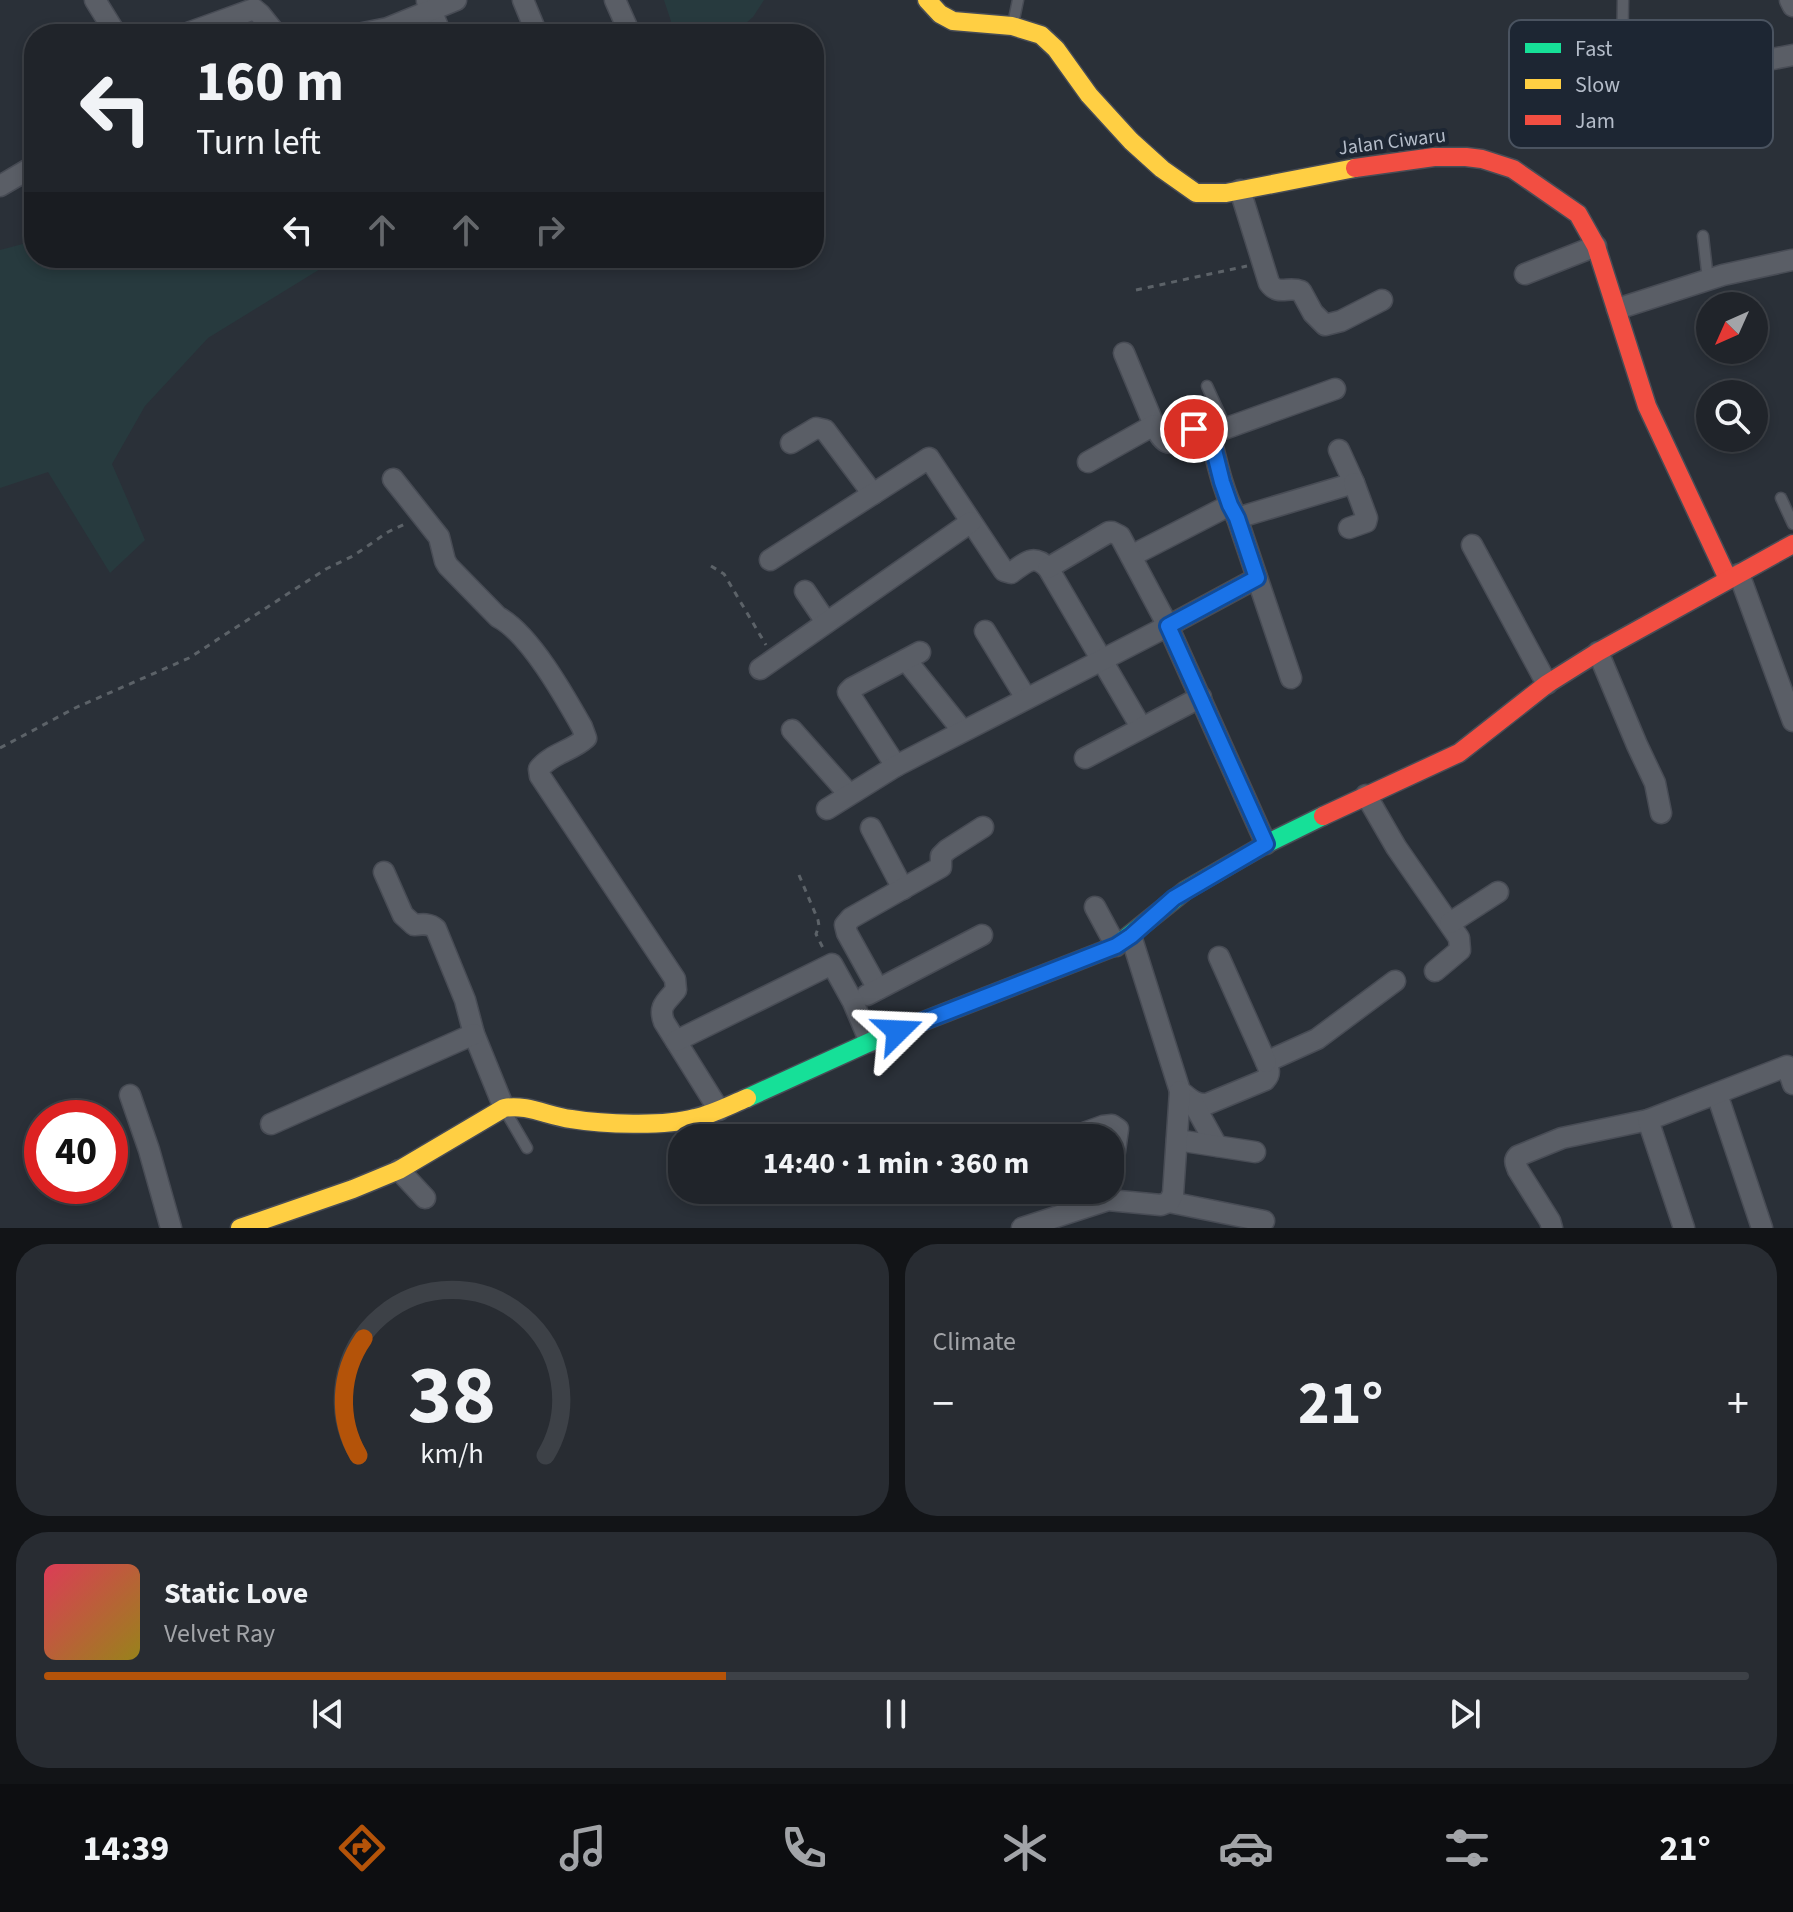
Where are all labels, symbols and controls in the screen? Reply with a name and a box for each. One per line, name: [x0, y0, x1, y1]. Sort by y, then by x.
legend: [1509, 20, 1773, 148]
text: Fast: [1575, 33, 1613, 65]
text: 160 m: [196, 43, 344, 122]
icon: left: [64, 56, 168, 160]
text: Slow: [1575, 69, 1620, 101]
text: Jam: [1575, 105, 1615, 137]
text: Turn left: [196, 117, 321, 168]
street label: Jalan Ciwaru: [1337, 122, 1447, 162]
icon: left: [276, 208, 320, 252]
icon: ahead: [360, 208, 404, 252]
icon: ahead: [444, 208, 488, 252]
icon: right: [528, 208, 572, 252]
north arrow: [1696, 292, 1768, 364]
map controls: [1696, 292, 1768, 452]
button: search: [1696, 380, 1768, 452]
pin: [1160, 395, 1228, 463]
icon: arrive: [1172, 407, 1216, 451]
position arrow: [856, 989, 940, 1073]
speed limit sign: 40: [24, 1100, 128, 1204]
text: 14:40 · 1 min · 360 m: [763, 1142, 1029, 1185]
text: Climate: [933, 1323, 1016, 1360]
text: 38: [408, 1337, 496, 1455]
text: 21°: [1298, 1362, 1383, 1447]
text: −: [933, 1373, 954, 1436]
text: +: [1727, 1373, 1749, 1436]
text: km/h: [421, 1434, 484, 1474]
text: Static Love: [164, 1572, 308, 1615]
text: Velvet Ray: [164, 1615, 275, 1652]
icon: previous: [306, 1692, 350, 1736]
icon: pause: [874, 1692, 918, 1736]
icon: next: [1443, 1692, 1487, 1736]
icon: directions: [334, 1820, 390, 1876]
icon: music: [555, 1820, 611, 1876]
icon: phone: [776, 1820, 832, 1876]
icon: climate: [997, 1820, 1053, 1876]
icon: car: [1218, 1820, 1274, 1876]
icon: filters: [1439, 1820, 1495, 1876]
text: 14:39: [82, 1823, 169, 1874]
text: 21°: [1659, 1823, 1711, 1874]

